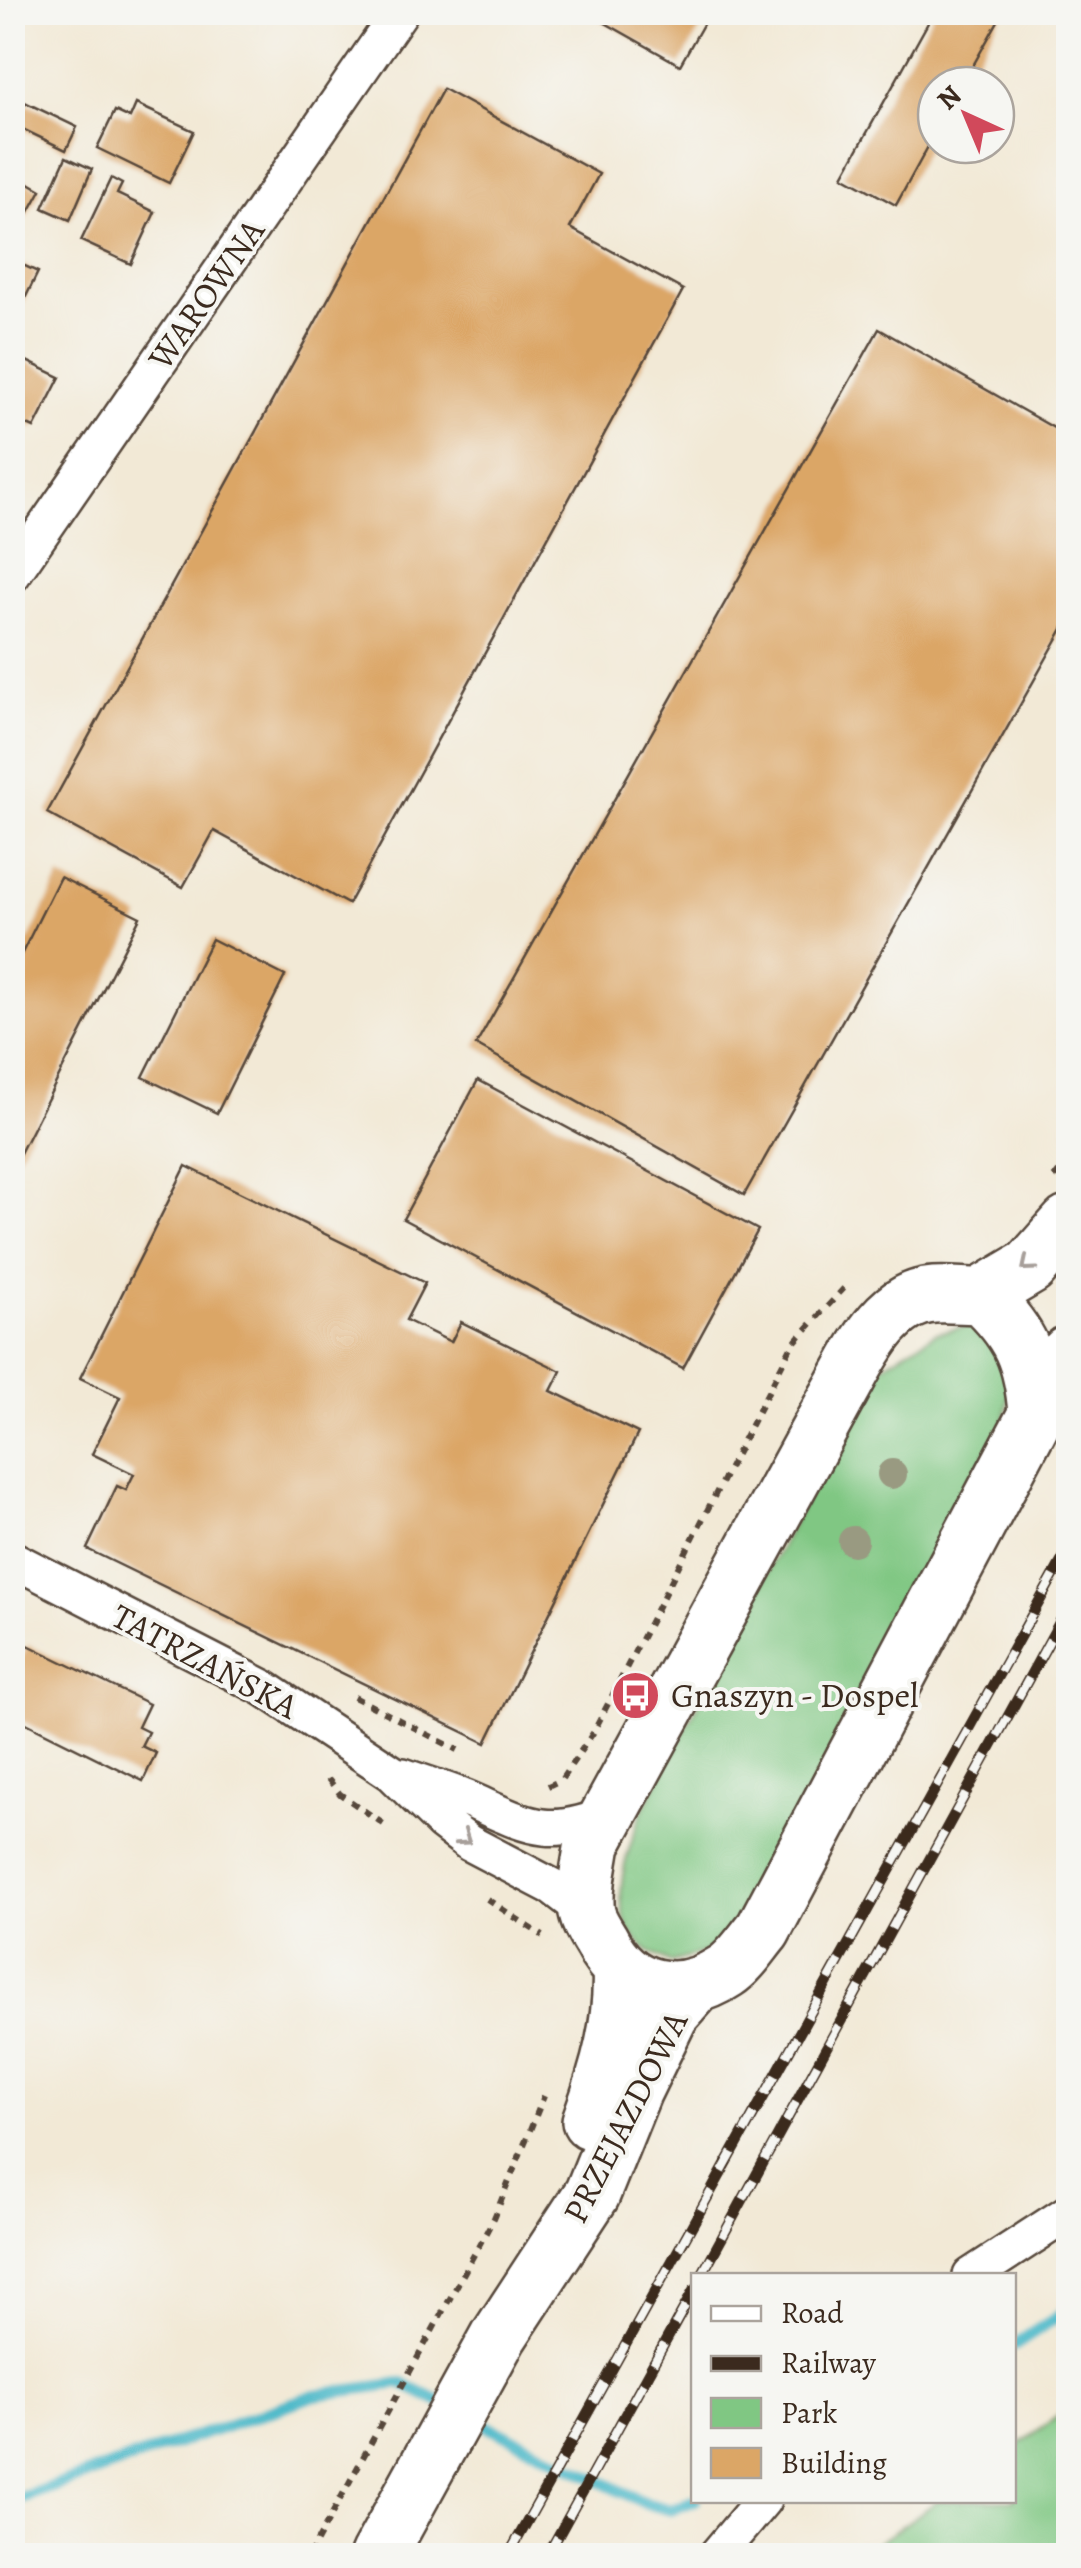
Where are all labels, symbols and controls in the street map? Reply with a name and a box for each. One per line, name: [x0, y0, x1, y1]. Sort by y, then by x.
north arrow: [916, 65, 1016, 165]
text: N: [929, 77, 970, 118]
street label: WAROWNA: [136, 209, 276, 380]
one-way arrow: [1022, 1253, 1040, 1271]
street label: TATRZAŃSKA: [104, 1592, 307, 1730]
bus stop icon: Gnaszyn - Dospel: [610, 1669, 662, 1721]
place label: Gnaszyn - Dospel: [671, 1671, 919, 1719]
one-way arrow: [453, 1827, 471, 1845]
street label: PRZEJAZDOWA: [551, 2002, 699, 2231]
legend: [691, 2273, 1016, 2503]
text: Road: [781, 2293, 844, 2333]
text: Railway: [781, 2343, 877, 2383]
text: Park: [781, 2393, 837, 2433]
text: Building: [781, 2443, 887, 2483]

